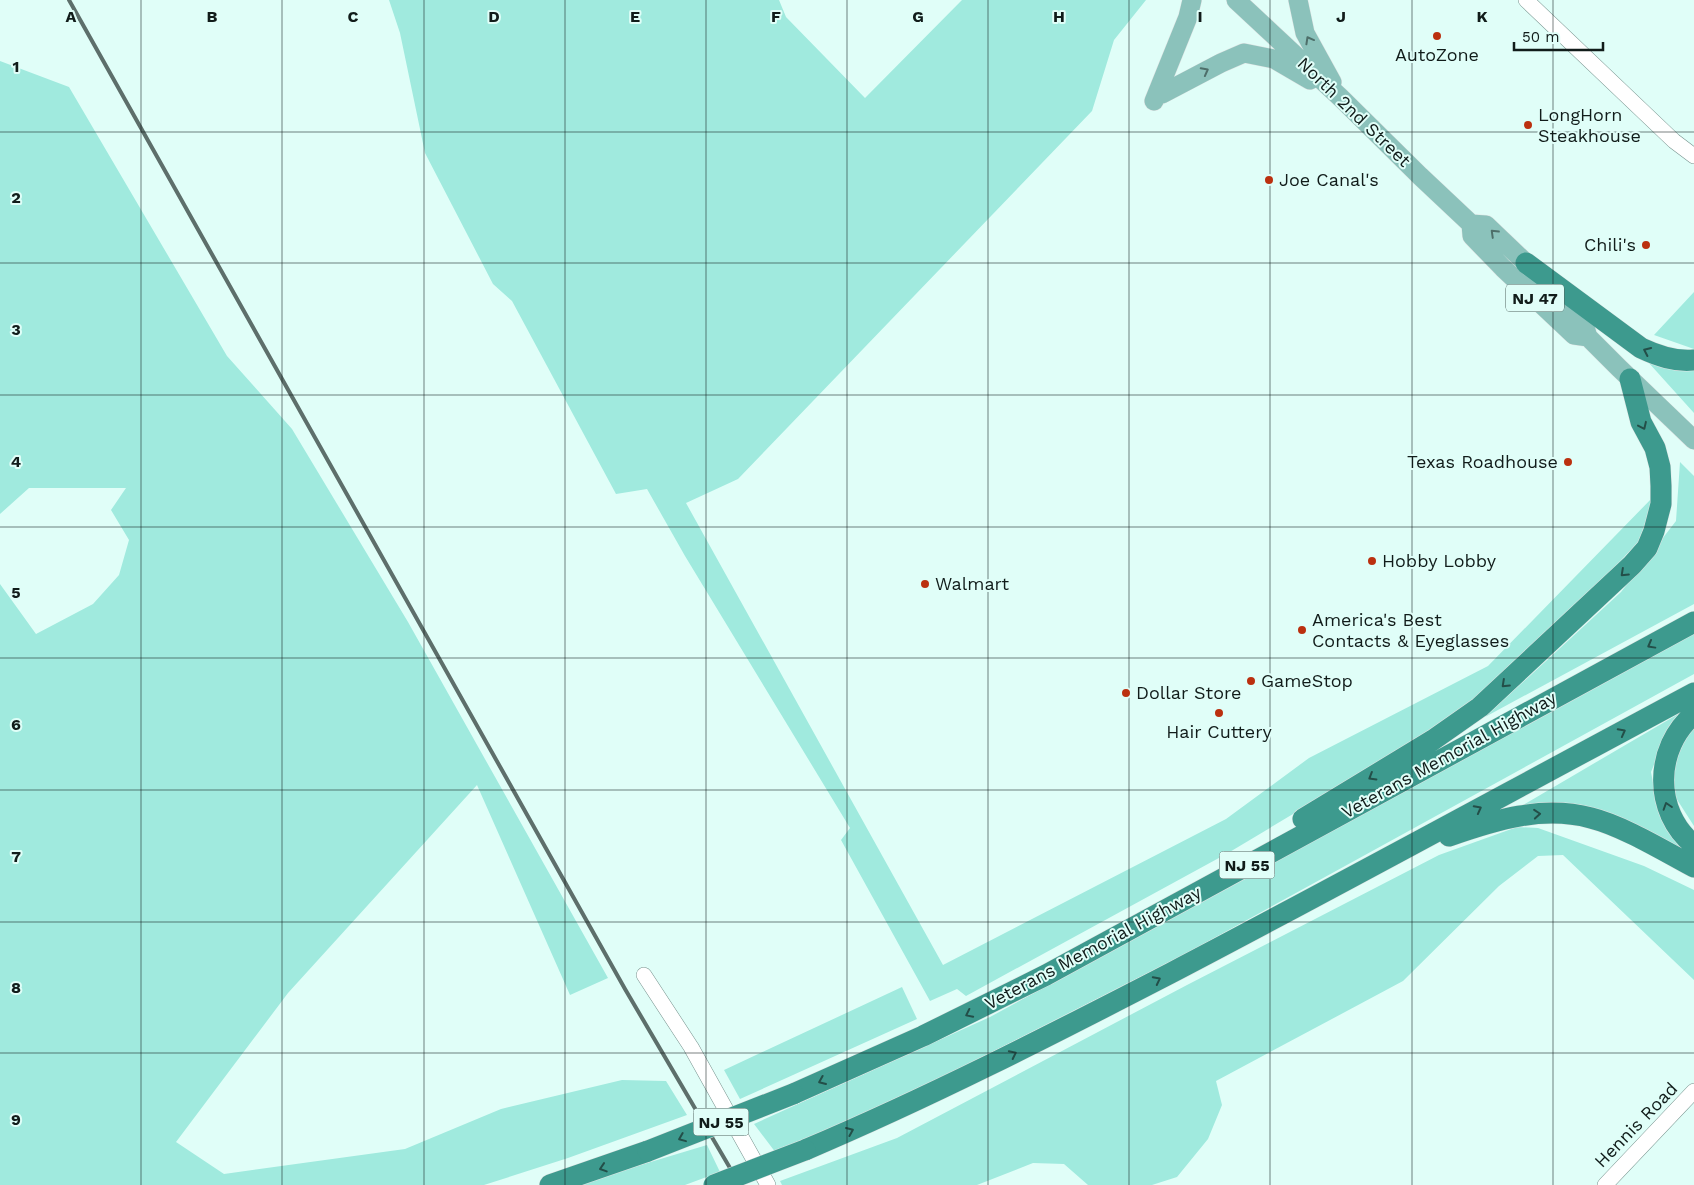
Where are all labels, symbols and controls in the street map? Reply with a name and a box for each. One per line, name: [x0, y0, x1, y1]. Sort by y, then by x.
text: A: [66, 7, 77, 26]
text: B: [207, 7, 218, 26]
text: C: [348, 7, 359, 26]
text: D: [488, 7, 500, 26]
text: E: [630, 7, 640, 26]
text: F: [771, 7, 781, 26]
text: G: [912, 7, 924, 26]
text: H: [1053, 7, 1065, 26]
text: I: [1197, 7, 1203, 26]
text: J: [1336, 7, 1346, 26]
text: K: [1476, 7, 1488, 26]
scale bar: [1514, 20, 1603, 52]
text: 50 m: [1522, 28, 1559, 46]
marker: AutoZone: [1431, 30, 1443, 42]
one-way arrow: [1305, 37, 1315, 46]
place label: AutoZone: [1395, 44, 1479, 65]
street label: North 2nd Street: [1294, 52, 1415, 171]
text: 1: [13, 57, 19, 76]
one-way arrow: [1200, 67, 1209, 77]
place label: LongHorn Steakhouse: [1538, 104, 1641, 146]
marker: LongHorn Steakhouse: [1522, 119, 1534, 131]
place label: Joe Canal's: [1279, 169, 1379, 190]
marker: Joe Canal's: [1263, 174, 1275, 186]
text: 2: [11, 188, 21, 207]
one-way arrow: [1491, 230, 1500, 239]
place label: Chili's: [1584, 234, 1636, 255]
marker: Chili's: [1640, 239, 1652, 251]
road number: NJ 47: [1506, 284, 1564, 312]
text: 3: [11, 320, 21, 339]
one-way arrow: [1643, 346, 1652, 357]
one-way arrow: [1637, 421, 1648, 430]
place label: Texas Roadhouse: [1407, 451, 1558, 472]
text: 4: [11, 452, 21, 471]
marker: Texas Roadhouse: [1562, 456, 1574, 468]
place label: Hobby Lobby: [1382, 550, 1497, 571]
marker: Hobby Lobby: [1366, 555, 1378, 567]
one-way arrow: [1621, 567, 1630, 576]
place label: Walmart: [935, 573, 1009, 594]
marker: Walmart: [919, 578, 931, 590]
text: 5: [11, 583, 21, 602]
place label: America's Best Contacts & Eyeglasses: [1312, 609, 1509, 651]
marker: America's Best Contacts & Eyeglasses: [1296, 624, 1308, 636]
one-way arrow: [1648, 639, 1657, 649]
place label: GameStop: [1261, 670, 1353, 691]
marker: GameStop: [1245, 675, 1257, 687]
one-way arrow: [1502, 678, 1511, 687]
place label: Dollar Store: [1136, 682, 1241, 703]
street label: Veterans Memorial Highway: [1338, 686, 1560, 822]
marker: Dollar Store: [1120, 687, 1132, 699]
marker: Hair Cuttery: [1213, 707, 1225, 719]
text: 6: [11, 715, 21, 734]
place label: Hair Cuttery: [1166, 721, 1272, 742]
one-way arrow: [1616, 728, 1625, 738]
one-way arrow: [1369, 771, 1378, 781]
one-way arrow: [1663, 802, 1673, 810]
one-way arrow: [1473, 805, 1482, 815]
one-way arrow: [1533, 808, 1541, 819]
text: 7: [11, 847, 21, 866]
road number: NJ 55: [1220, 852, 1274, 878]
street label: Veterans Memorial Highway: [981, 881, 1205, 1014]
one-way arrow: [1152, 976, 1161, 986]
text: 8: [11, 978, 21, 997]
one-way arrow: [966, 1008, 975, 1018]
one-way arrow: [1008, 1050, 1017, 1060]
one-way arrow: [818, 1075, 827, 1086]
street label: Hennis Road: [1590, 1078, 1681, 1172]
road number: NJ 55: [694, 1108, 748, 1136]
text: 9: [11, 1110, 21, 1129]
one-way arrow: [845, 1126, 854, 1137]
one-way arrow: [679, 1132, 687, 1142]
one-way arrow: [599, 1162, 607, 1172]

